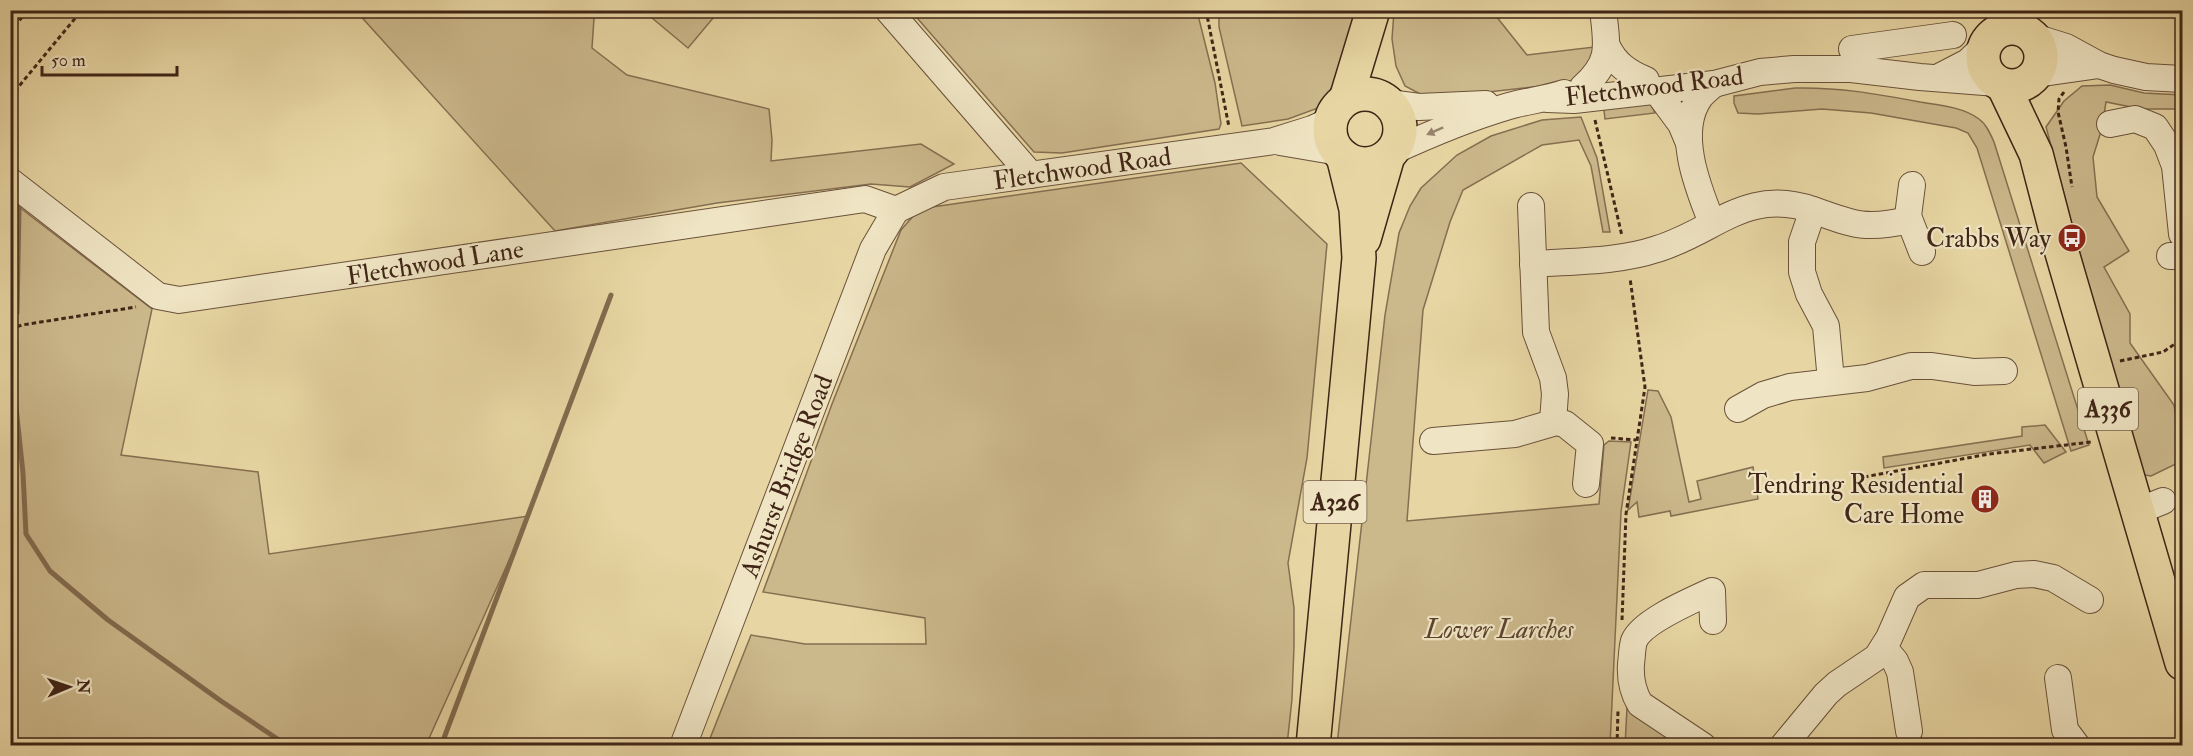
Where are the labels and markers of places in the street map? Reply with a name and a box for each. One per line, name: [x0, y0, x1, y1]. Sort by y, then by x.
bus stop icon: Crabbs Way: [2056, 222, 2088, 254]
place label: Crabbs Way: [1926, 223, 2052, 255]
place label: Tendring Residential Care Home: [1748, 469, 1964, 531]
building icon: Tendring Residential Care Home: [1969, 483, 2001, 515]

